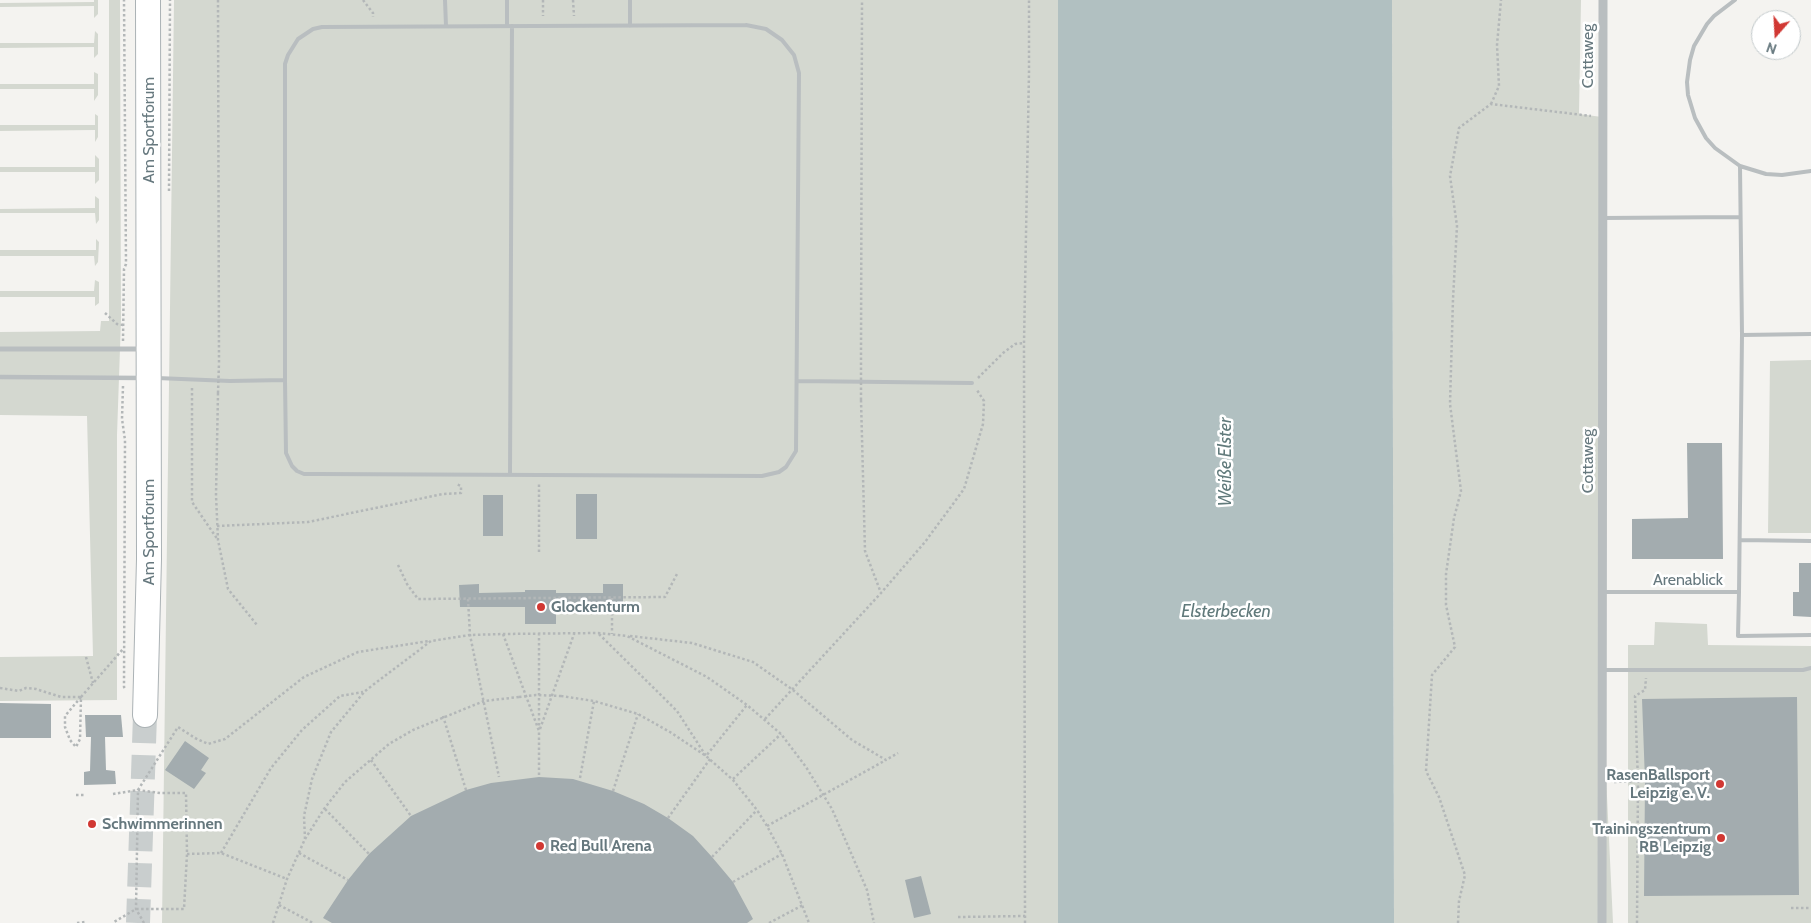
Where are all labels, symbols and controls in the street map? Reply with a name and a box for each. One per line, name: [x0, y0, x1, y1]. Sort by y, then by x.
north arrow: [1751, 10, 1801, 60]
street label: Cottaweg: [1578, 24, 1598, 88]
text: N: [1764, 38, 1779, 58]
street label: Am Sportforum: [139, 77, 159, 183]
water label: Weiße Elster: [1215, 417, 1237, 507]
street label: Cottaweg: [1578, 429, 1598, 493]
street label: Am Sportforum: [139, 479, 159, 585]
street label: Arenablick: [1653, 570, 1723, 590]
place label: Glockenturm: [551, 597, 640, 617]
marker: Glockenturm: [535, 601, 547, 613]
water label: Elsterbecken: [1181, 601, 1271, 623]
place label: RasenBallsport Leipzig e. V.: [1606, 765, 1710, 803]
marker: RasenBallsport Leipzig e. V.: [1714, 778, 1726, 790]
place label: Schwimmerinnen: [102, 814, 223, 834]
marker: Schwimmerinnen: [86, 818, 98, 830]
place label: Trainingszentrum RB Leipzig: [1592, 819, 1711, 857]
marker: Trainingszentrum RB Leipzig: [1715, 832, 1727, 844]
place label: Red Bull Arena: [550, 836, 652, 856]
marker: Red Bull Arena: [534, 840, 546, 852]

